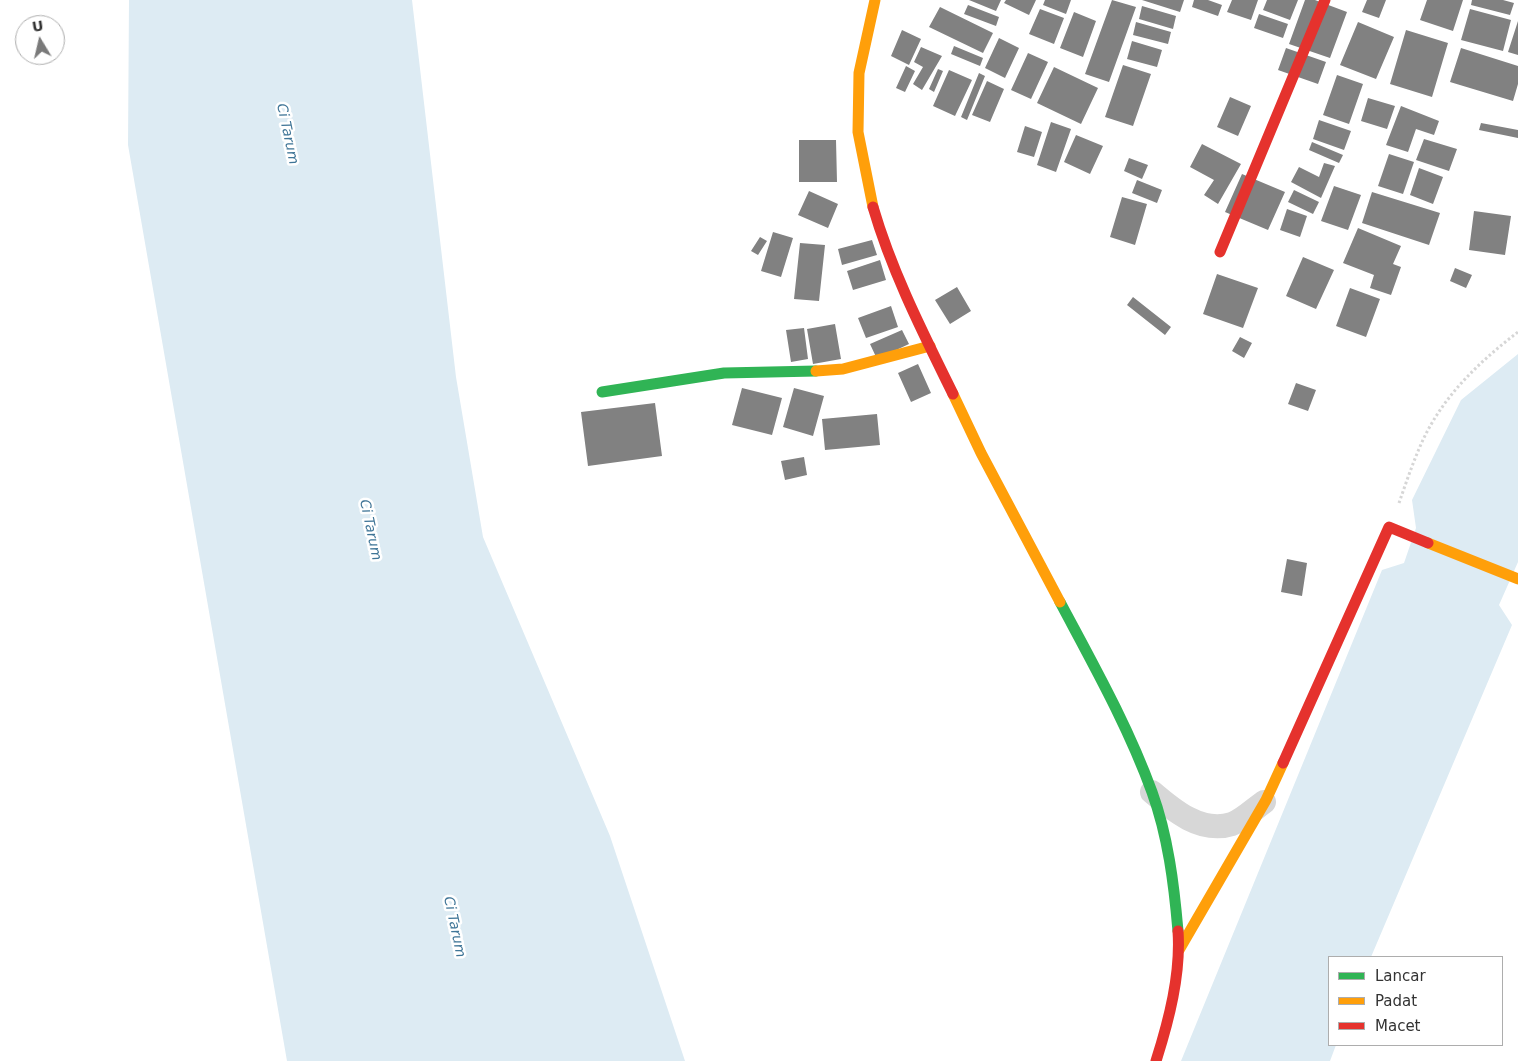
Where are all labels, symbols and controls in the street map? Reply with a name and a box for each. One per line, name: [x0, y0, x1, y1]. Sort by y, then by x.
north arrow: [15, 15, 65, 65]
text: U: [31, 17, 45, 35]
water label: Ci Tarum: [272, 102, 302, 166]
water label: Ci Tarum: [355, 498, 385, 562]
water label: Ci Tarum: [439, 895, 469, 959]
legend: [1328, 956, 1503, 1046]
text: Lancar: [1375, 967, 1426, 985]
text: Padat: [1375, 992, 1417, 1010]
text: Macet: [1375, 1017, 1421, 1035]

